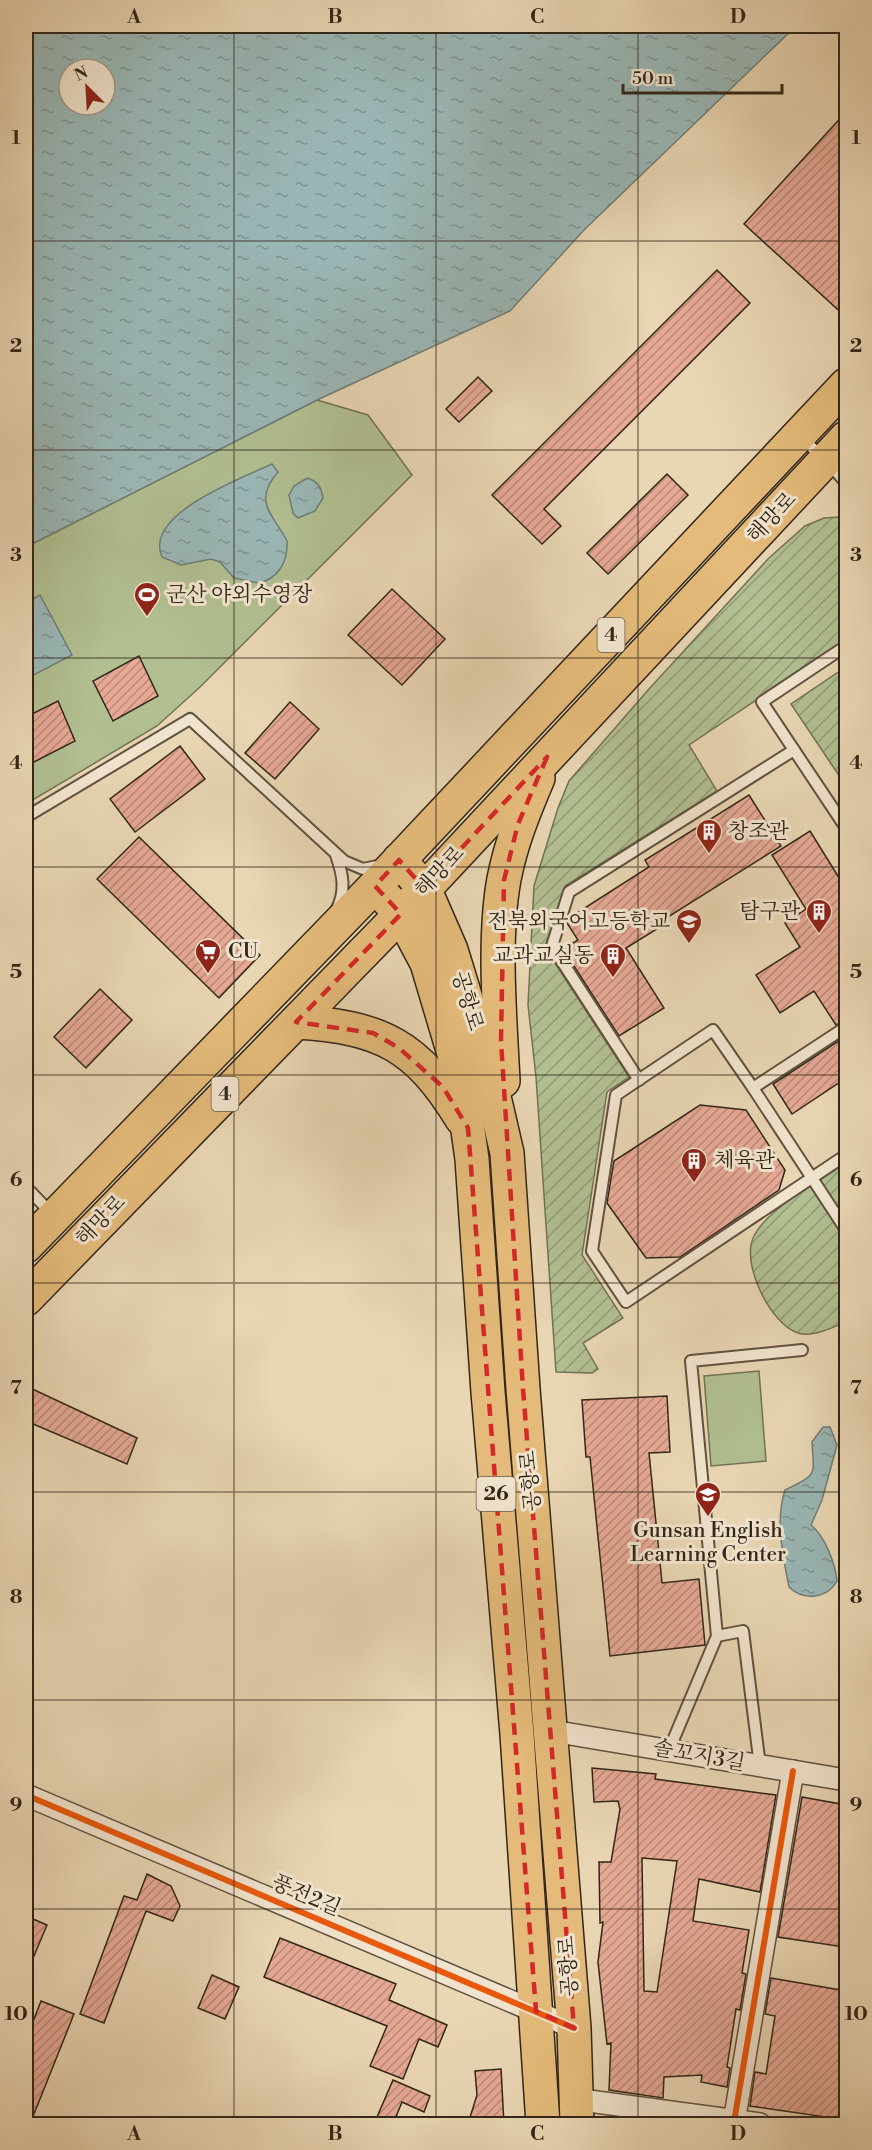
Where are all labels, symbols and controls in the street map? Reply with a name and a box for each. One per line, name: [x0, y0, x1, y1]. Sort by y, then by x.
text: A: [126, 5, 142, 30]
text: B: [327, 5, 343, 30]
text: C: [530, 5, 544, 30]
text: D: [730, 5, 746, 30]
north arrow: [57, 57, 117, 117]
scale bar: [623, 57, 782, 95]
text: N: [71, 62, 91, 86]
text: 50 m: [632, 67, 674, 90]
text: 1: [11, 126, 21, 151]
text: 1: [851, 126, 861, 151]
text: 2: [10, 334, 22, 359]
text: 2: [850, 334, 862, 359]
street label: 해망로: [742, 487, 802, 549]
text: 3: [10, 543, 22, 568]
text: 3: [850, 543, 862, 568]
sports icon: 군산 야외수영장: [132, 580, 162, 618]
place label: 군산 야외수영장: [166, 582, 313, 608]
road number: 4: [598, 618, 624, 652]
text: 4: [9, 751, 23, 776]
text: 4: [849, 751, 863, 776]
building icon: 창조관: [694, 817, 724, 855]
place label: 창조관: [728, 819, 790, 845]
street label: 해망로: [410, 841, 470, 903]
building icon: 탐구관: [804, 897, 834, 935]
place label: 탐구관: [739, 899, 801, 925]
school or university icon: 전북외국어고등학교: [674, 907, 704, 945]
place label: 전북외국어고등학교: [487, 909, 670, 935]
supermarket icon: CU: [193, 937, 223, 975]
place label: CU: [228, 939, 258, 965]
building icon: 교과교실동: [598, 941, 628, 979]
place label: 교과교실동: [493, 943, 594, 969]
text: 5: [10, 960, 22, 985]
text: 5: [850, 960, 862, 985]
street label: 공항로: [446, 968, 488, 1034]
road number: 4: [212, 1077, 238, 1111]
building icon: 체육관: [679, 1146, 709, 1184]
place label: 체육관: [714, 1148, 776, 1174]
text: 6: [10, 1168, 23, 1193]
text: 6: [850, 1168, 863, 1193]
street label: 해망로: [71, 1190, 131, 1252]
text: 7: [10, 1376, 22, 1401]
text: 7: [850, 1376, 862, 1401]
street label: 공항로: [515, 1450, 547, 1512]
road number: 26: [476, 1477, 516, 1511]
school or university icon: Gunsan English Learning Center: [693, 1480, 723, 1518]
place label: Gunsan English Learning Center: [630, 1518, 786, 1568]
text: 8: [10, 1585, 23, 1610]
text: 8: [850, 1585, 863, 1610]
street label: 솔꼬지3길: [651, 1735, 747, 1777]
text: 9: [10, 1793, 22, 1818]
text: 9: [850, 1793, 862, 1818]
street label: 풍전2길: [267, 1870, 345, 1922]
street label: 공항로: [554, 1935, 584, 1997]
text: 10: [4, 2002, 28, 2027]
text: 10: [844, 2002, 868, 2027]
text: A: [126, 2122, 142, 2147]
text: B: [327, 2122, 343, 2147]
text: C: [530, 2122, 544, 2147]
text: D: [730, 2122, 746, 2147]

